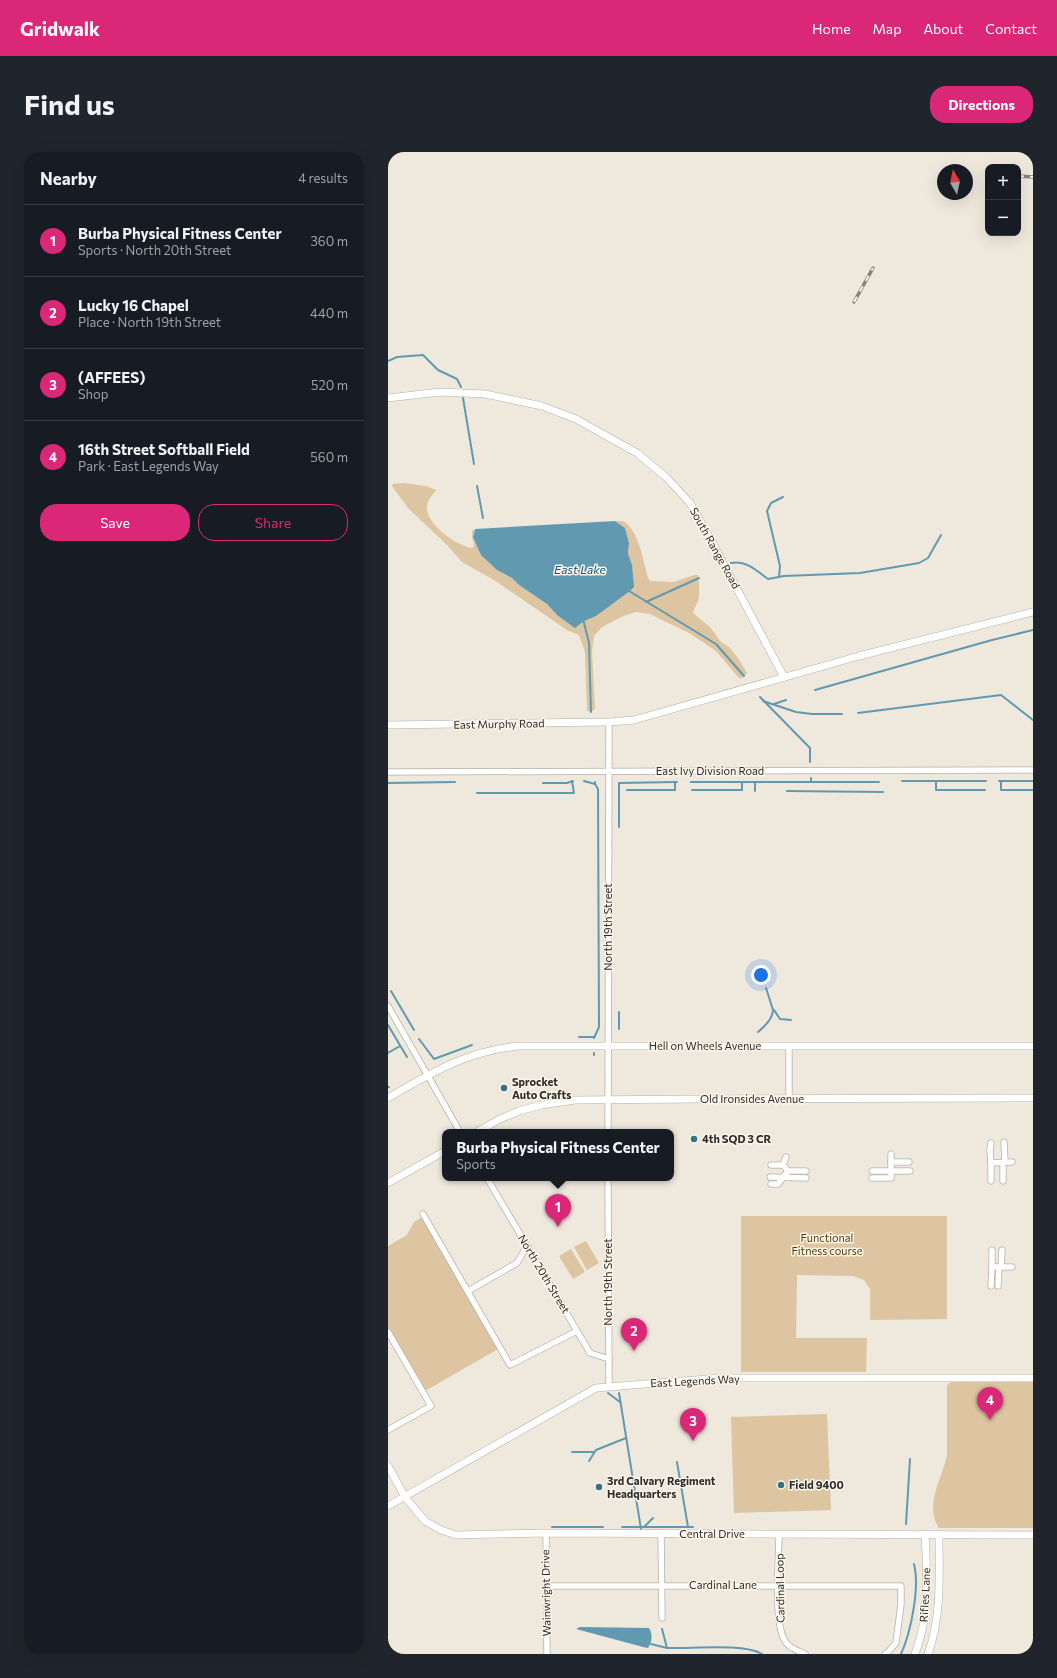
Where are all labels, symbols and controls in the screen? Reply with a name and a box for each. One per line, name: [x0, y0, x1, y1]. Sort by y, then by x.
text: Gridwalk: [20, 17, 100, 40]
text: Home: [812, 20, 851, 37]
text: Map: [873, 20, 901, 37]
text: About: [923, 20, 963, 37]
text: Contact: [985, 20, 1037, 37]
button: Directions: [930, 86, 1033, 123]
text: Find us: [24, 87, 115, 121]
north arrow: [937, 164, 973, 200]
map controls: [985, 164, 1021, 236]
button: +: [985, 164, 1021, 200]
text: Nearby: [40, 168, 97, 189]
text: 4 results: [298, 170, 348, 186]
button: −: [985, 200, 1021, 236]
text: Burba Physical Fitness Center: [78, 224, 282, 242]
text: 1: [50, 233, 56, 249]
text: 360 m: [310, 233, 348, 249]
text: Sports · North 20th Street: [78, 242, 231, 258]
text: Lucky 16 Chapel: [78, 296, 189, 314]
text: 2: [49, 305, 57, 321]
text: 440 m: [310, 305, 348, 321]
text: Place · North 19th Street: [78, 314, 221, 330]
text: (AFFEES): [78, 368, 145, 386]
text: 3: [49, 377, 57, 393]
text: 520 m: [311, 377, 348, 393]
text: Shop: [78, 386, 109, 402]
text: 16th Street Softball Field: [78, 440, 250, 458]
text: 4: [49, 449, 57, 465]
text: 560 m: [310, 449, 348, 465]
text: Park · East Legends Way: [78, 458, 219, 474]
button: Save: [40, 504, 190, 541]
button: Share: [198, 504, 348, 541]
street label: South Range Road: [688, 505, 743, 591]
water label: East Lake: [554, 562, 607, 576]
street label: East Murphy Road: [453, 716, 545, 731]
street label: East Ivy Division Road: [656, 764, 764, 777]
street label: North 19th Street: [601, 883, 614, 971]
your location: [751, 965, 771, 985]
street label: Hell on Wheels Avenue: [649, 1039, 761, 1052]
place label: Sprocket Auto Crafts: [512, 1075, 571, 1101]
marker: Sprocket Auto Crafts: [499, 1083, 509, 1093]
street label: Old Ironsides Avenue: [700, 1092, 804, 1105]
popup: [442, 1129, 674, 1181]
place label: 4th SQD 3 CR: [702, 1132, 772, 1145]
marker: 4th SQD 3 CR: [689, 1134, 699, 1144]
text: Burba Physical Fitness Center: [456, 1138, 660, 1156]
text: Sports: [456, 1156, 496, 1172]
pin: 1: [545, 1194, 571, 1227]
park label: Functional Fitness course: [791, 1231, 863, 1257]
street label: North 20th Street: [516, 1232, 573, 1316]
street label: North 19th Street: [601, 1238, 614, 1326]
pin: 2: [621, 1318, 647, 1351]
street label: East Legends Way: [650, 1372, 740, 1389]
pin: 4: [977, 1387, 1003, 1420]
pin: 3: [680, 1408, 706, 1441]
place label: 3rd Calvary Regiment Headquarters: [607, 1474, 716, 1500]
place label: Field 9400: [789, 1478, 844, 1491]
marker: Field 9400: [776, 1480, 786, 1490]
marker: 3rd Calvary Regiment Headquarters: [594, 1482, 604, 1492]
street label: Central Drive: [679, 1527, 745, 1540]
street label: Wainwright Drive: [538, 1549, 553, 1637]
street label: Cardinal Loop: [772, 1553, 787, 1623]
street label: Rifles Lane: [917, 1567, 932, 1622]
street label: Cardinal Lane: [689, 1578, 757, 1591]

